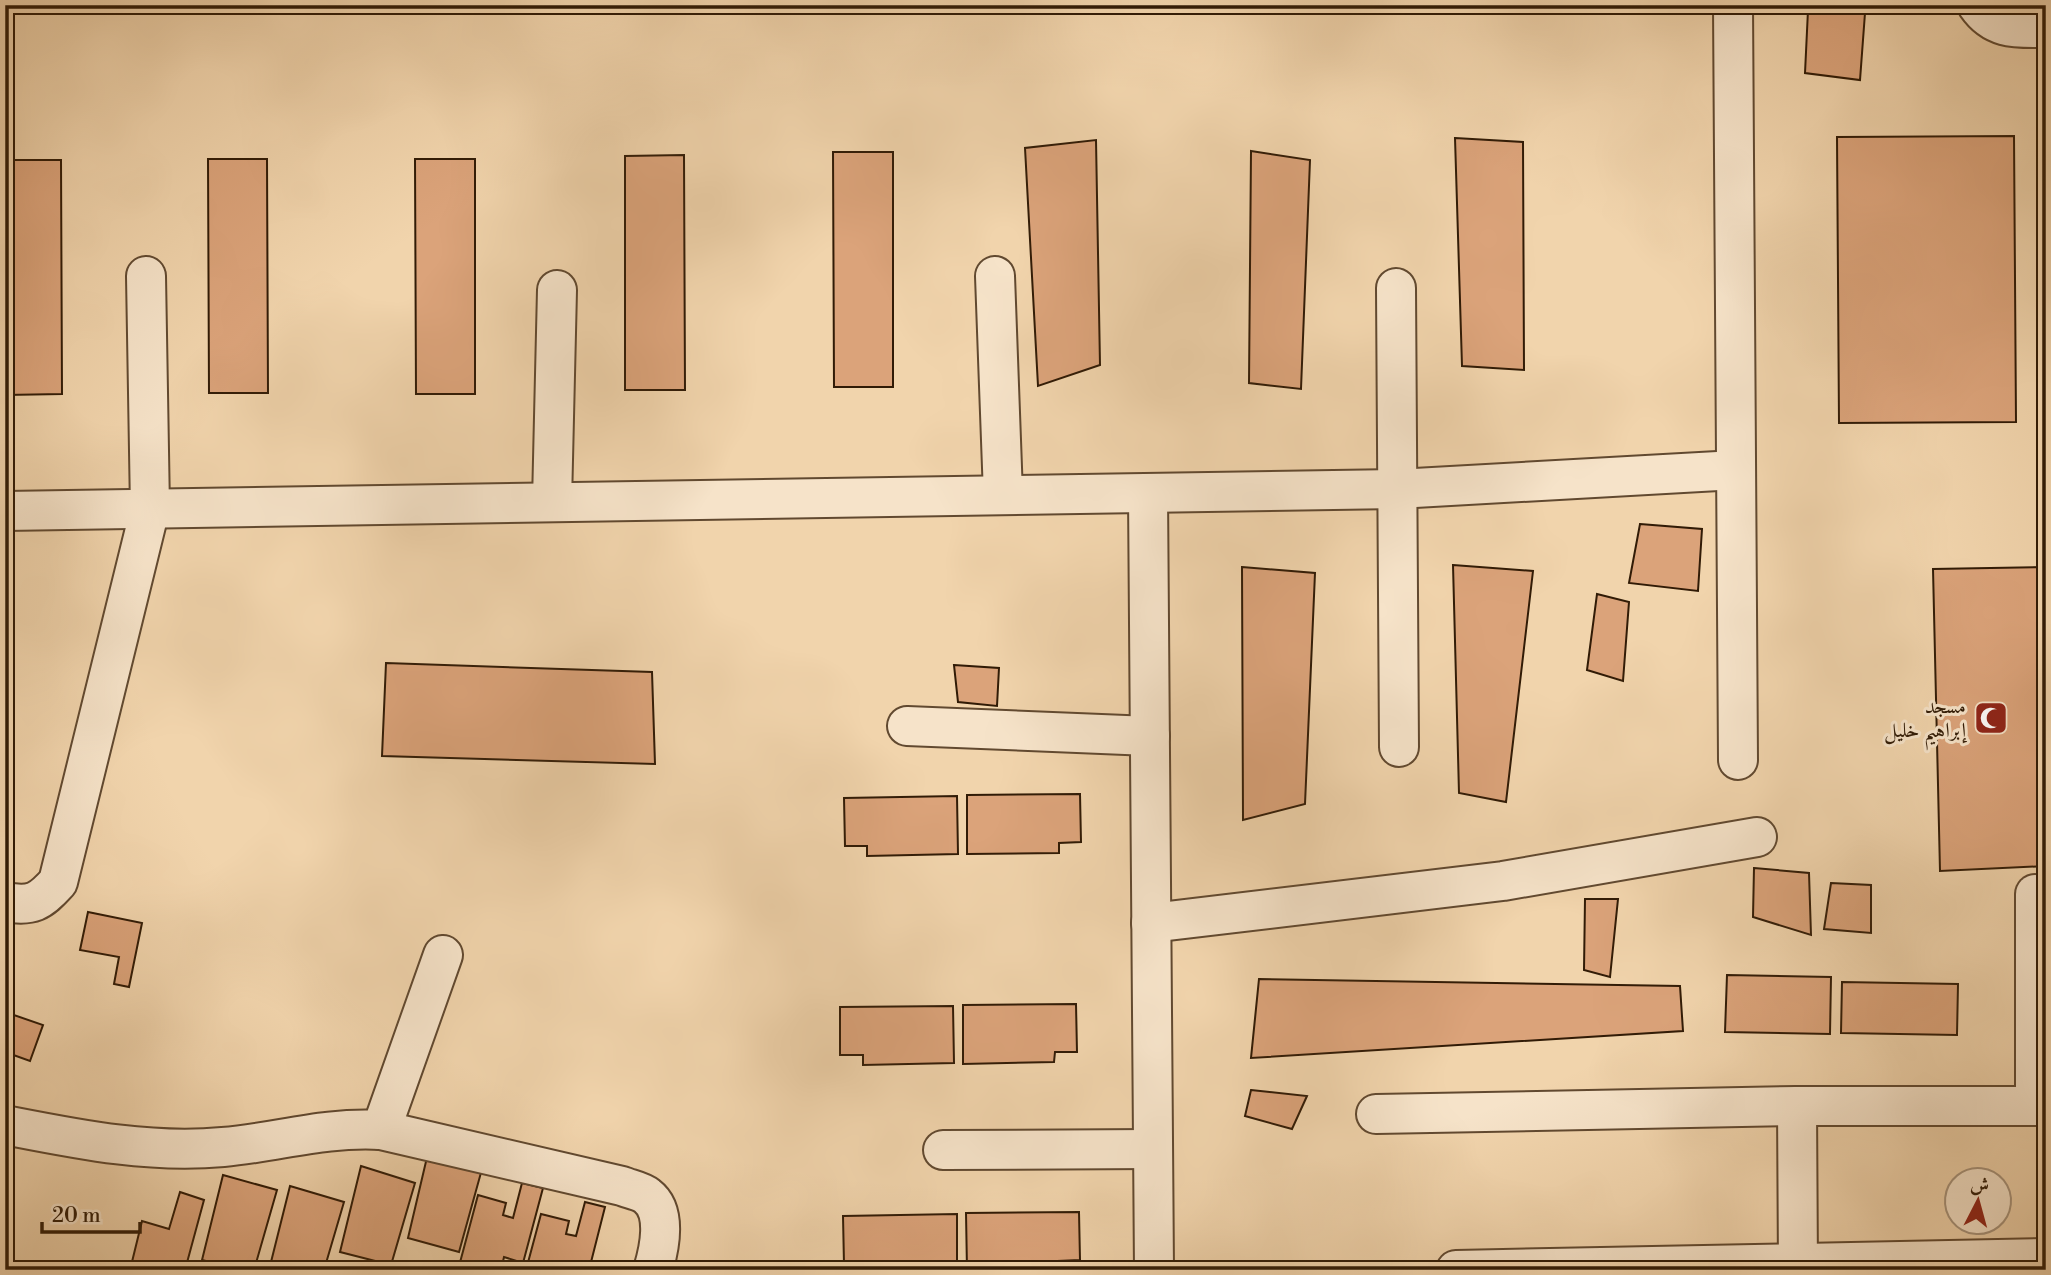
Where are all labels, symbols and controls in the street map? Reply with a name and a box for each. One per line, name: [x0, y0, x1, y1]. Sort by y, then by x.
place label: مسجد إبراهيم خليل: [1884, 694, 1967, 751]
mosque icon: مسجد إبراهيم خليل: [1972, 699, 2010, 737]
north arrow: [1942, 1166, 2012, 1236]
text: ش: [1969, 1172, 1990, 1198]
scale bar: [42, 1191, 140, 1235]
text: 20 m: [52, 1203, 101, 1229]

